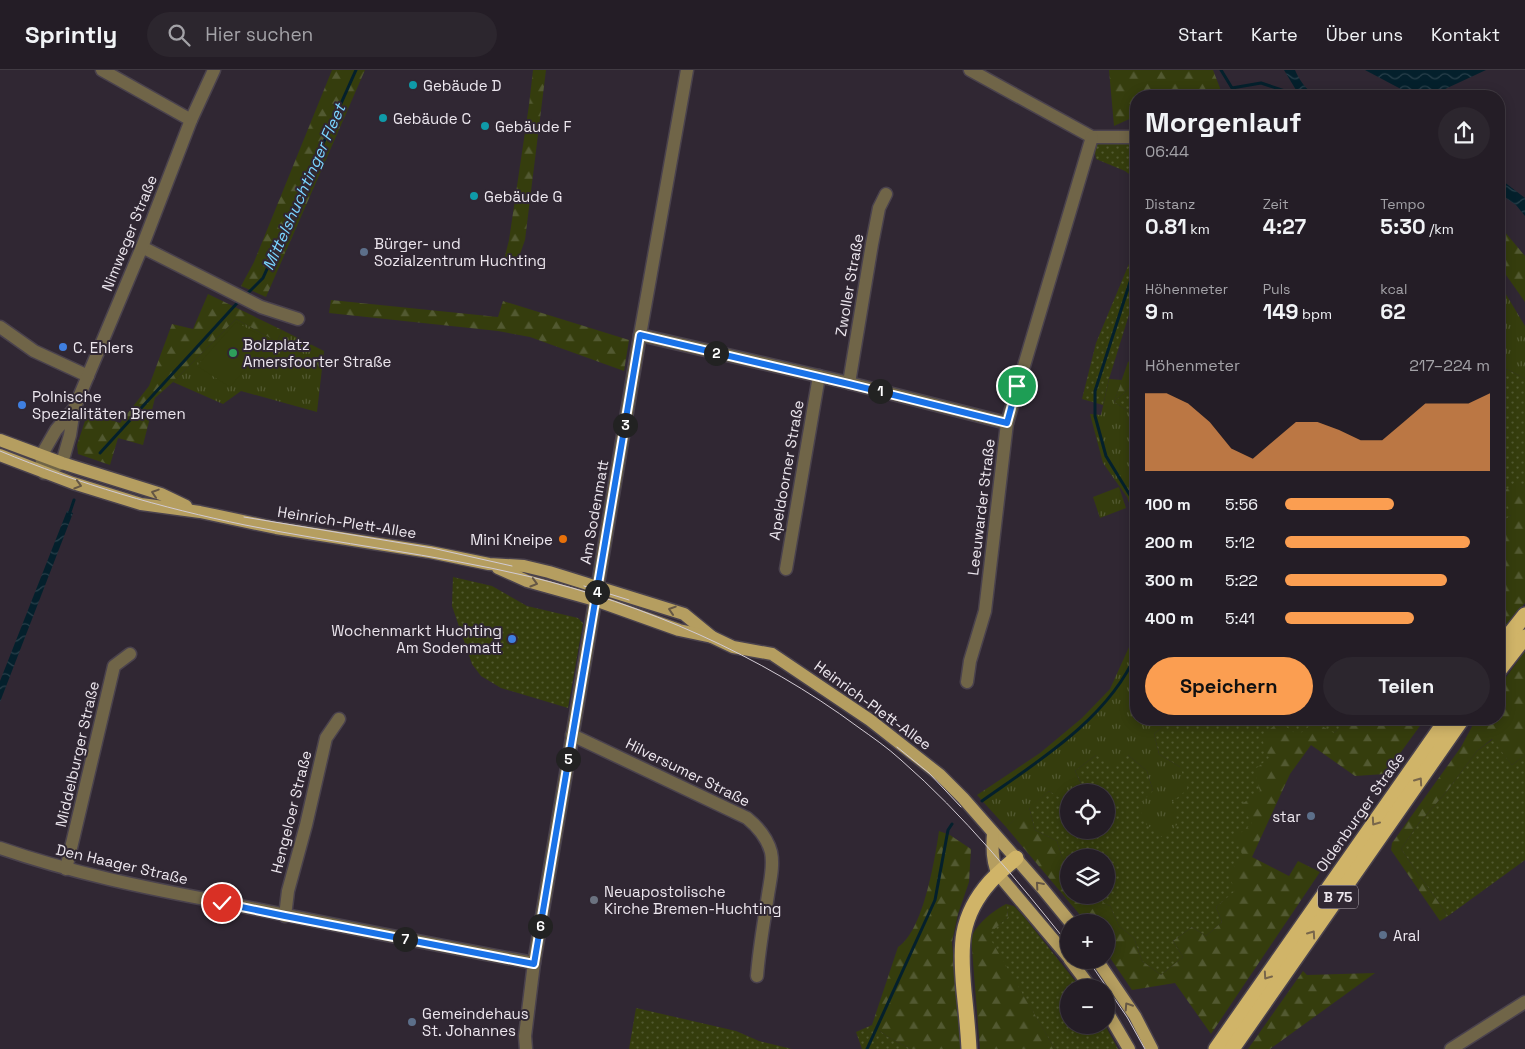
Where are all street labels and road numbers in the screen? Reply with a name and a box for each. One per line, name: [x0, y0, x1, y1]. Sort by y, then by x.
street label: Nimweger Straße: [97, 172, 161, 294]
street label: Zwoller Straße: [831, 232, 867, 338]
street label: Apeldoorner Straße: [764, 399, 808, 541]
street label: Leeuwarder Straße: [963, 438, 999, 576]
street label: Am Sodenmatt: [575, 458, 613, 566]
street label: Heinrich-Plett-Allee: [276, 502, 418, 542]
street label: Heinrich-Plett-Allee: [811, 656, 935, 754]
street label: Middelburger Straße: [51, 679, 103, 829]
street label: Hilversumer Straße: [623, 734, 753, 810]
street label: Hengeloer Straße: [267, 748, 316, 876]
street label: Oldenburger Straße: [1311, 748, 1409, 876]
street label: Den Haager Straße: [54, 840, 190, 888]
road number: B 75: [1318, 886, 1358, 909]

